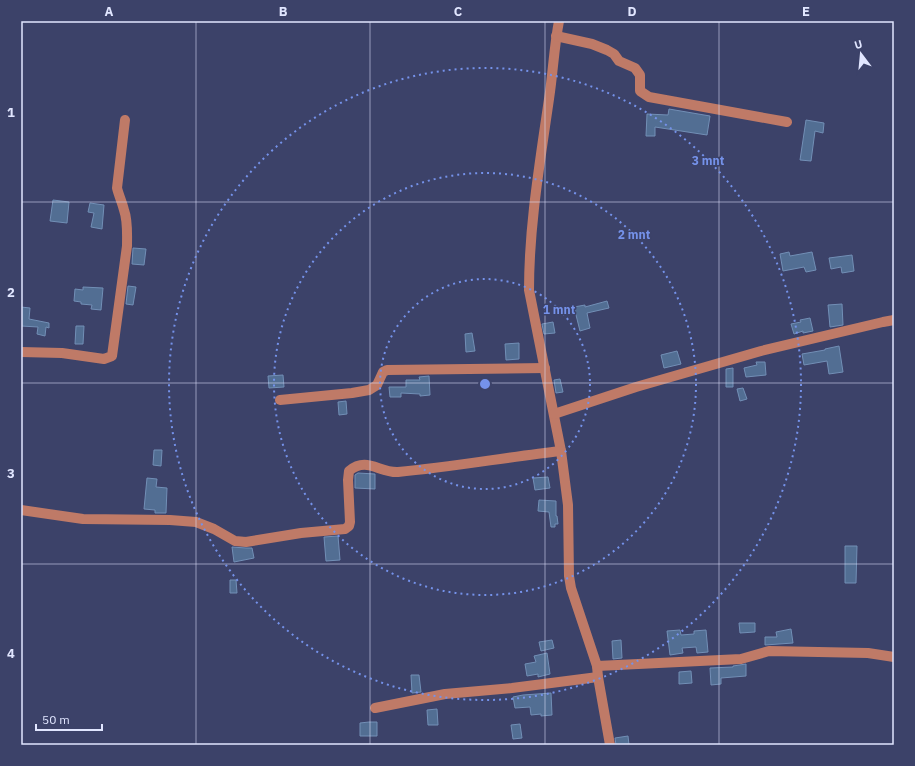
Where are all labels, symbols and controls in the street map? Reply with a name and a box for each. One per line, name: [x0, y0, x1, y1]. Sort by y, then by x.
text: A: [105, 3, 114, 20]
text: B: [279, 3, 288, 20]
text: C: [454, 3, 463, 20]
text: D: [627, 3, 637, 20]
text: E: [802, 3, 810, 20]
north arrow: [841, 34, 881, 74]
text: U: [853, 37, 864, 52]
text: 1: [7, 104, 15, 121]
text: 3 mnt: [692, 153, 725, 168]
text: 2 mnt: [618, 227, 651, 242]
text: 2: [7, 284, 15, 301]
text: 1 mnt: [543, 302, 576, 317]
centre of rings: [478, 377, 492, 391]
text: 3: [7, 465, 15, 482]
text: 4: [7, 645, 15, 662]
scale bar: [36, 706, 102, 732]
text: 50 m: [42, 712, 70, 727]

